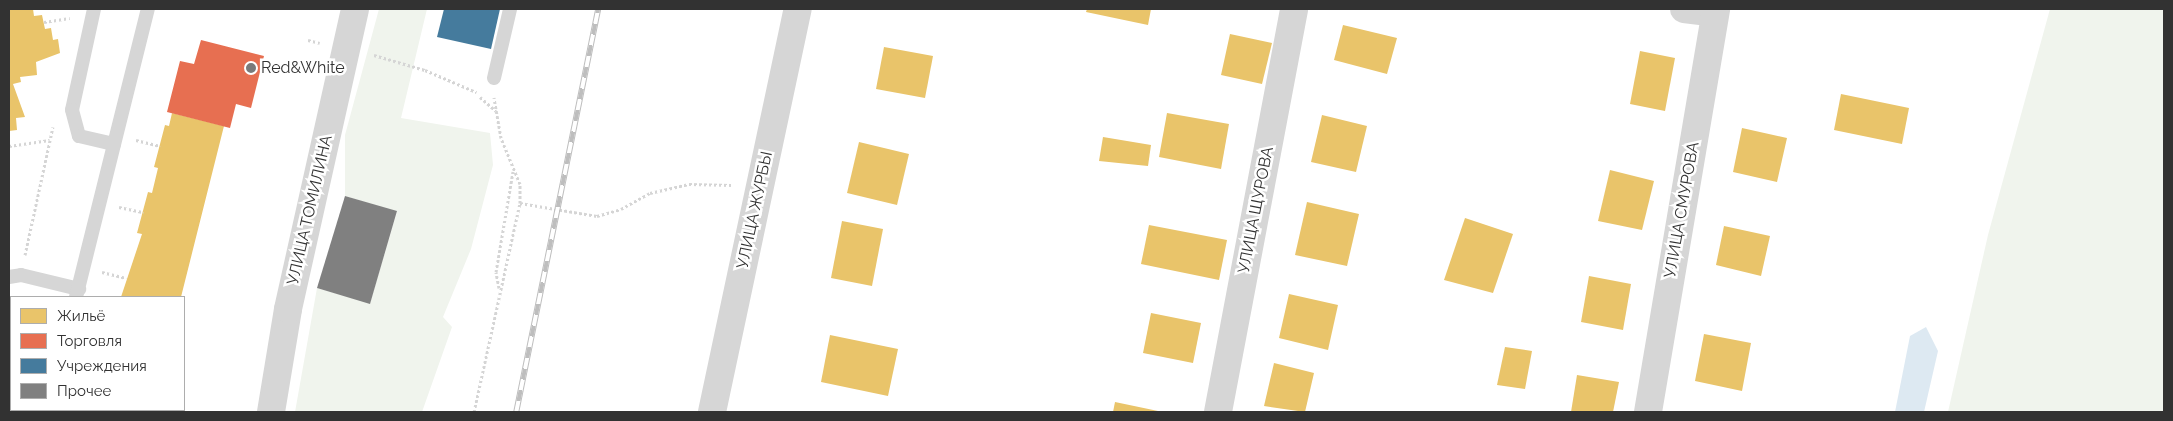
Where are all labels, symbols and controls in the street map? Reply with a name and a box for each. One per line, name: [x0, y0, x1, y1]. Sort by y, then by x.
place label: Red&White: [261, 58, 345, 78]
marker: Red&White: [245, 62, 257, 74]
street label: УЛИЦА ТОМИЛИНА: [283, 133, 337, 287]
street label: УЛИЦА СМУРОВА: [1661, 140, 1703, 280]
street label: УЛИЦА ЩУРОВА: [1234, 145, 1278, 275]
street label: УЛИЦА ЖУРБЫ: [733, 149, 777, 271]
legend: [10, 296, 185, 411]
text: Жильё: [57, 307, 105, 325]
text: Торговля: [57, 332, 122, 350]
text: Учреждения: [57, 357, 147, 375]
text: Прочее: [57, 382, 111, 400]

